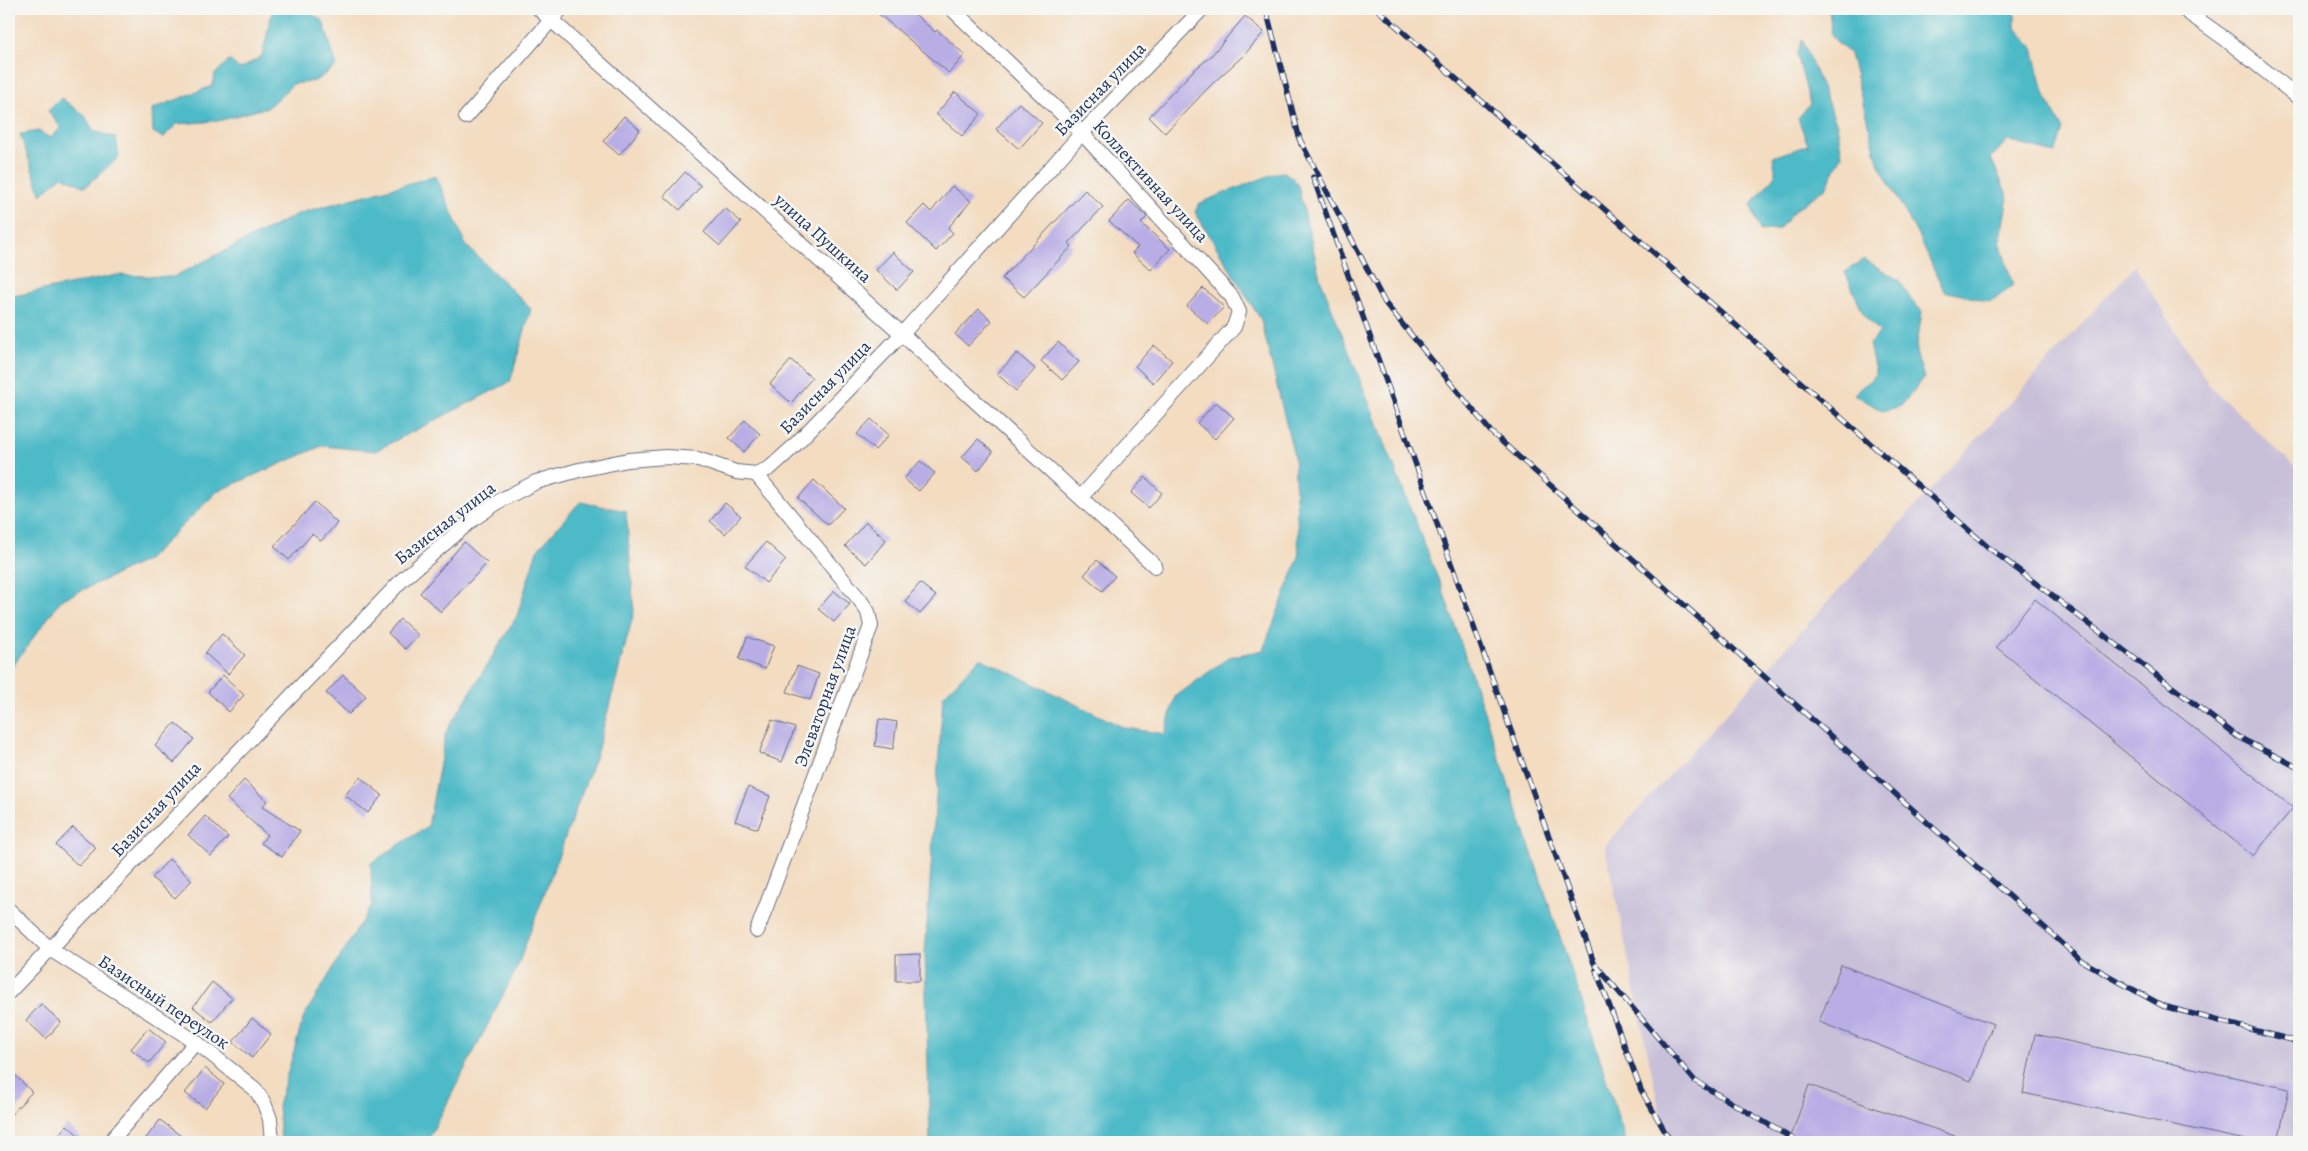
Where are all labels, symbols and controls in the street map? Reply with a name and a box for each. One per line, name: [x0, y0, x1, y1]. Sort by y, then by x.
street label: Базисная улица: [1049, 36, 1152, 141]
street label: Коллективная улица: [1088, 114, 1215, 248]
street label: улица Пушкина: [768, 187, 877, 289]
street label: Базисная улица: [774, 334, 877, 439]
street label: Базисная улица: [390, 476, 501, 570]
street label: Элеваторная улица: [788, 621, 862, 770]
street label: Базисная улица: [106, 756, 207, 862]
street label: Базисный переулок: [94, 949, 234, 1055]

